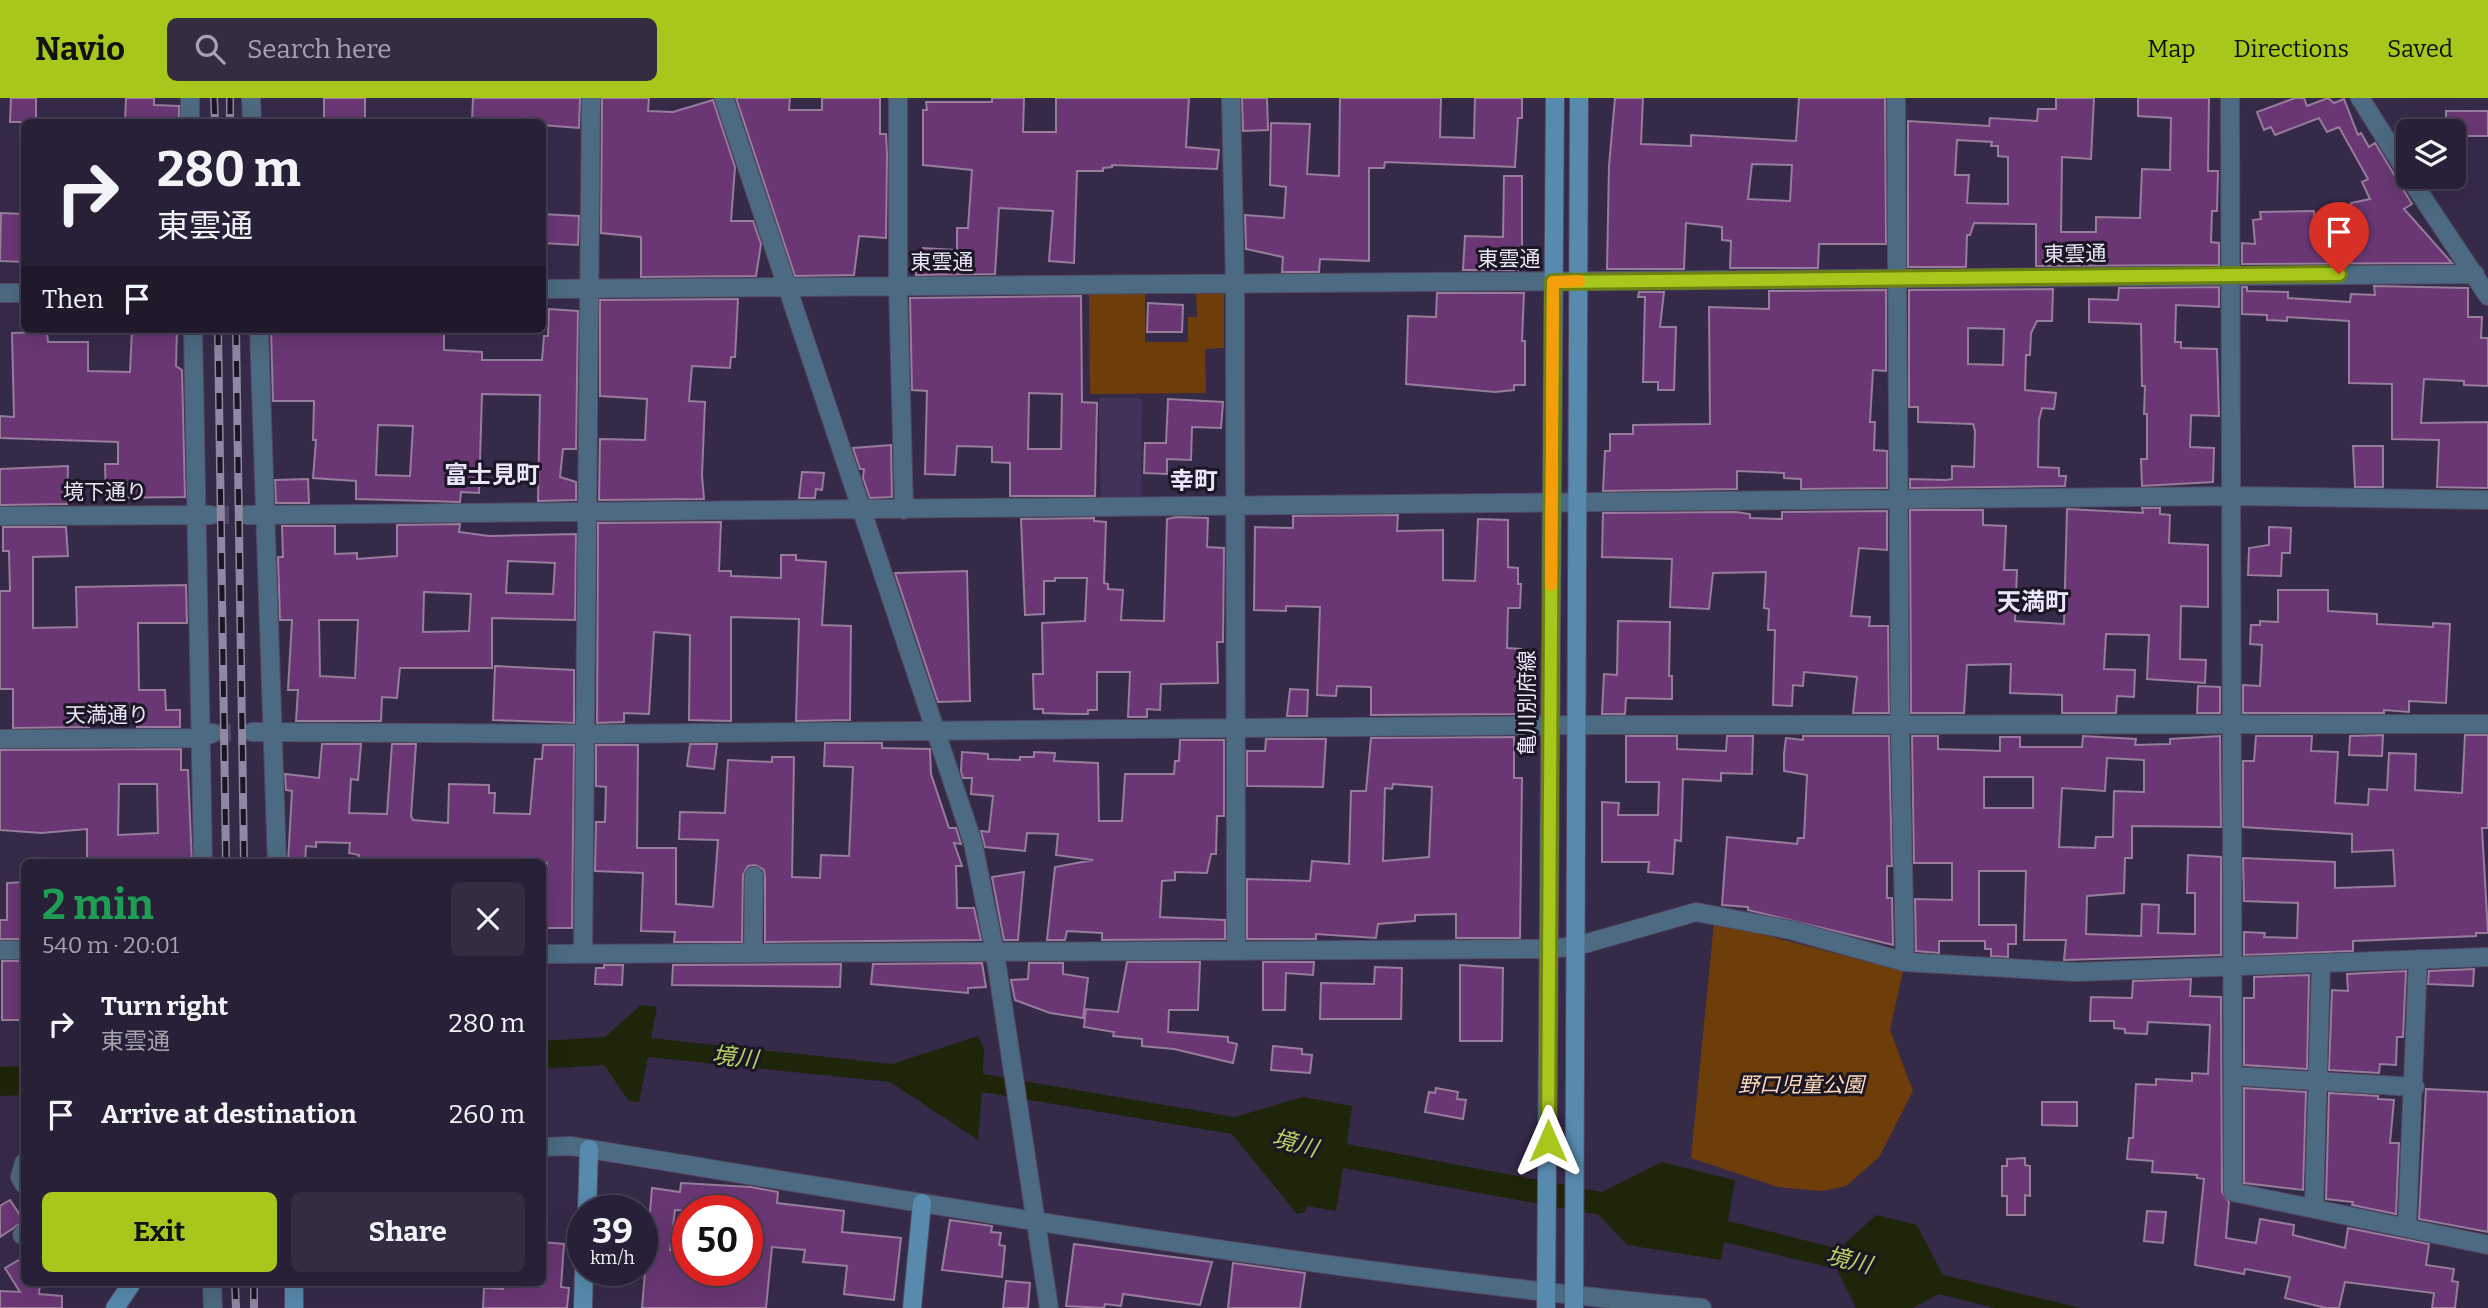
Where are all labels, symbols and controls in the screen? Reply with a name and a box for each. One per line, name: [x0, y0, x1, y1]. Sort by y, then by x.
search box: [167, 18, 657, 81]
text: Navio: [35, 29, 125, 69]
icon: search: [191, 30, 229, 68]
text: Search here: [247, 34, 391, 65]
text: Map: [2147, 35, 2196, 63]
text: Directions: [2234, 35, 2349, 63]
text: Saved: [2387, 35, 2453, 63]
map controls: [2396, 119, 2466, 189]
button: layers: [2396, 119, 2466, 189]
text: 280 m: [157, 140, 301, 199]
icon: right: [42, 147, 133, 238]
pin: [2309, 202, 2369, 274]
text: 東雲通: [157, 207, 253, 245]
icon: arrive: [2320, 213, 2358, 251]
street label: 東雲通: [2043, 240, 2107, 268]
street label: 東雲通: [1478, 246, 1541, 272]
street label: 東雲通: [911, 249, 974, 275]
icon: arrive: [118, 280, 156, 318]
text: Then: [42, 284, 104, 315]
district label: 富士見町: [444, 461, 540, 489]
district label: 幸町: [1170, 467, 1218, 495]
street label: 境下通り: [63, 479, 147, 505]
district label: 天満町: [1997, 588, 2069, 616]
street label: 亀川別府線: [1514, 651, 1540, 756]
street label: 天満通り: [65, 702, 149, 728]
text: 2 min: [42, 880, 154, 930]
button: close: [451, 882, 525, 956]
text: 540 m · 20:01: [42, 931, 179, 959]
text: Turn right: [101, 991, 228, 1022]
icon: right: [42, 1005, 80, 1043]
text: 280 m: [449, 1008, 525, 1039]
text: 東雲通: [101, 1027, 170, 1055]
water label: 境川: [711, 1041, 762, 1074]
park label: 野口児童公園: [1738, 1072, 1867, 1098]
icon: arrive: [42, 1096, 80, 1134]
text: Arrive at destination: [101, 1099, 356, 1130]
text: 260 m: [449, 1099, 525, 1130]
position arrow: [1511, 1104, 1585, 1178]
water label: 境川: [1269, 1124, 1324, 1163]
button: Exit: [42, 1192, 277, 1272]
button: Share: [291, 1192, 525, 1272]
speed limit sign: 50: [672, 1195, 763, 1286]
text: 39: [592, 1210, 633, 1252]
water label: 境川: [1823, 1241, 1878, 1280]
text: km/h: [590, 1247, 635, 1269]

